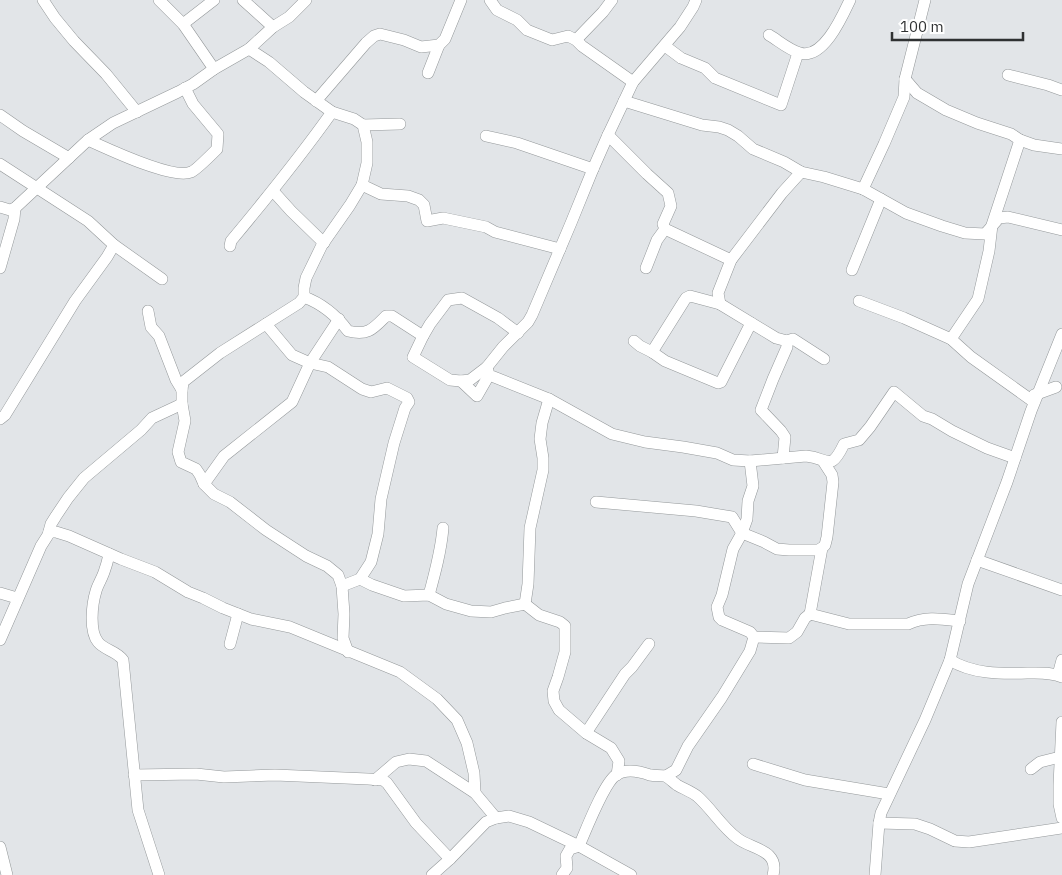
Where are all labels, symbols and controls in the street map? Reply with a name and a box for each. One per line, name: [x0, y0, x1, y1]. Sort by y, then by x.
scale bar: [892, 10, 1023, 42]
text: 100 m: [900, 17, 944, 36]

